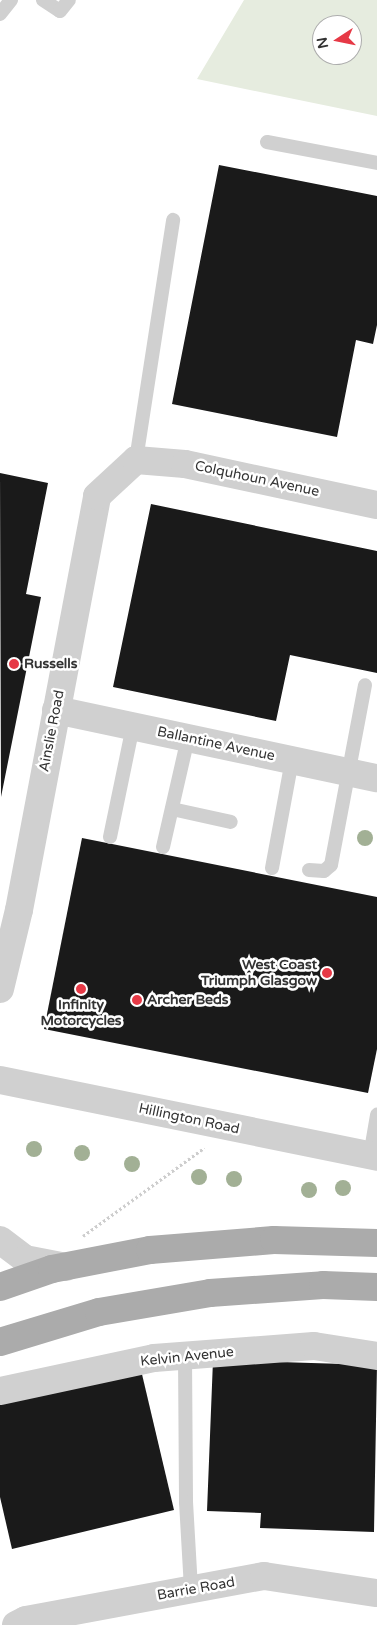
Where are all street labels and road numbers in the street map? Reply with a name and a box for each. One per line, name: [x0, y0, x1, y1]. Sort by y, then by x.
street label: Colquhoun Avenue: [193, 458, 321, 500]
street label: Ainslie Road: [36, 689, 68, 773]
street label: Ballantine Avenue: [156, 723, 276, 765]
street label: Hillington Road: [137, 1100, 241, 1138]
street label: Kelvin Avenue: [139, 1344, 235, 1370]
street label: Barrie Road: [156, 1574, 236, 1604]

